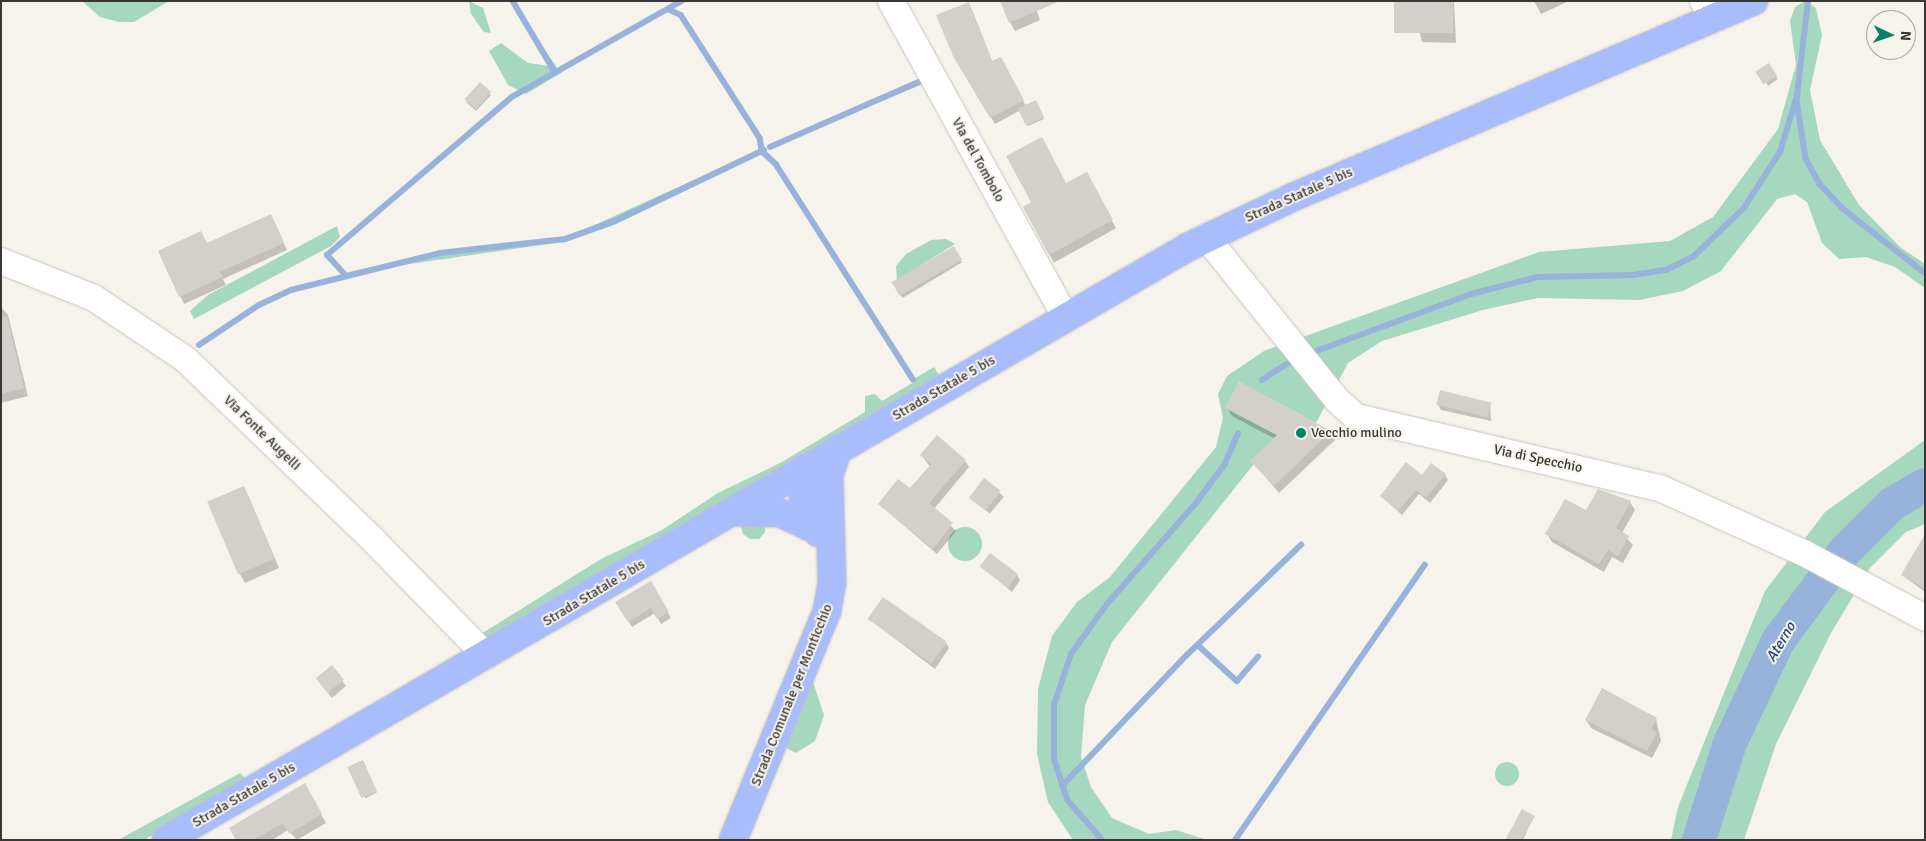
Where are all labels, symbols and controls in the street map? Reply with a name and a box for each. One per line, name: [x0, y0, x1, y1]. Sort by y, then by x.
north arrow: [1866, 10, 1916, 60]
text: N: [1897, 30, 1914, 41]
street label: Via del Tombolo: [948, 115, 1008, 205]
street label: Strada Statale 5 bis: [1243, 164, 1355, 226]
street label: Strada Statale 5 bis: [890, 352, 998, 424]
street label: Via Fonte Augelli: [220, 392, 304, 474]
place label: Vecchio mulino: [1311, 425, 1402, 441]
marker: Vecchio mulino: [1295, 427, 1307, 439]
street label: Via di Specchio: [1492, 441, 1584, 477]
street label: Strada Statale 5 bis: [540, 556, 648, 630]
street label: Strada Comunale per Monticchio: [748, 601, 836, 789]
water label: Aterno: [1762, 619, 1800, 665]
street label: Strada Statale 5 bis: [190, 759, 298, 831]

